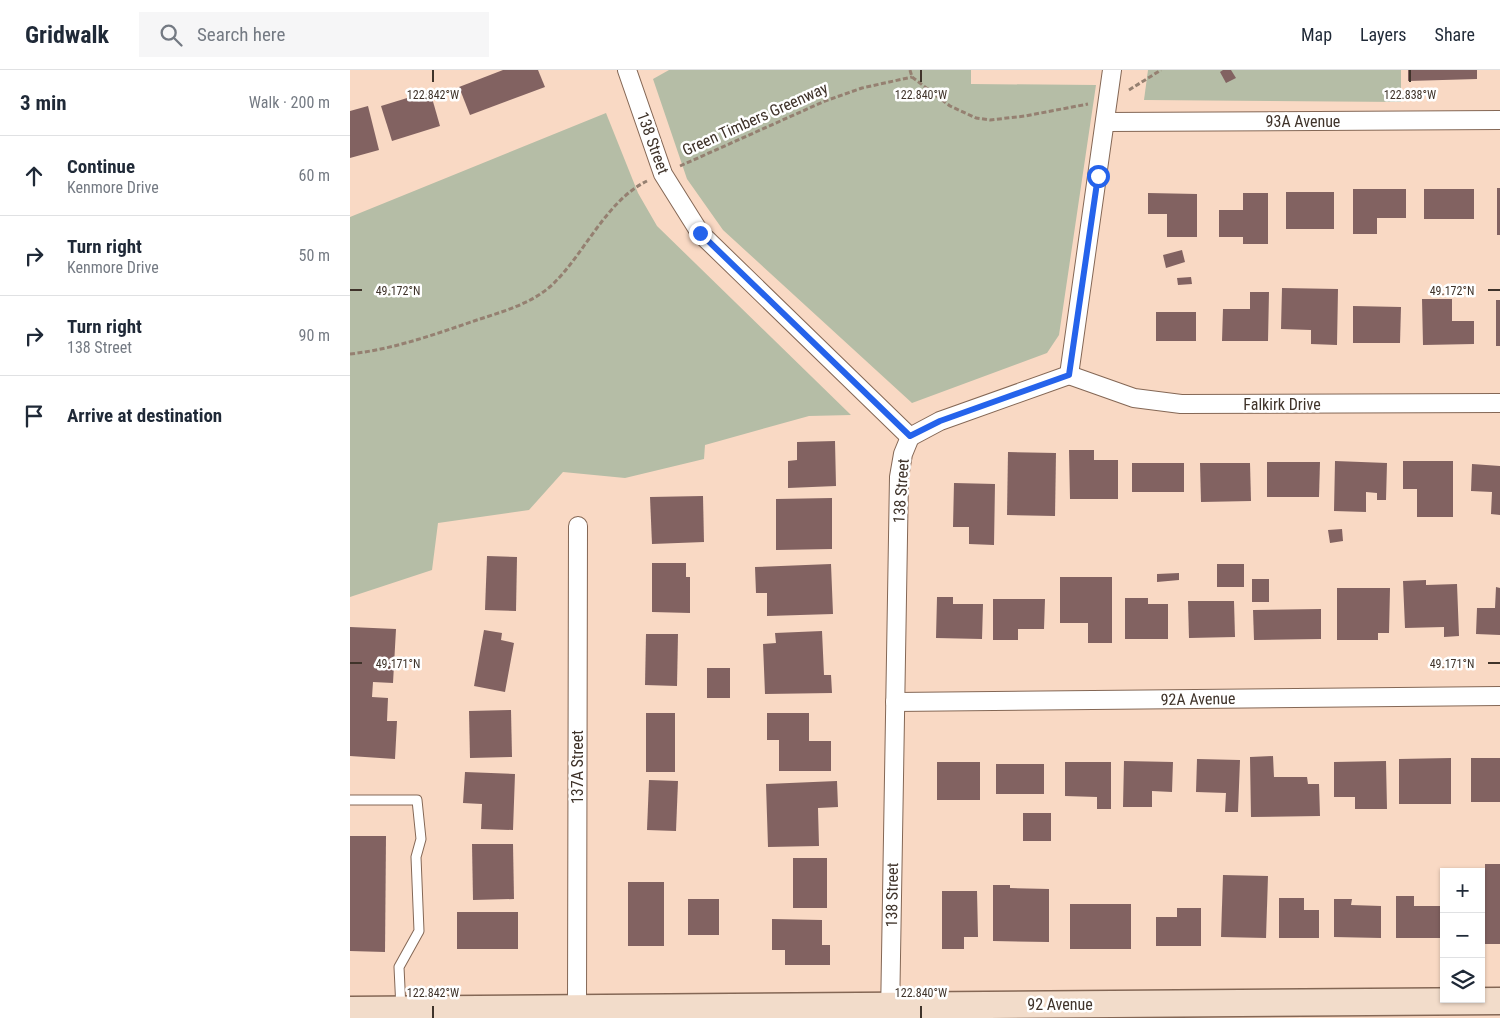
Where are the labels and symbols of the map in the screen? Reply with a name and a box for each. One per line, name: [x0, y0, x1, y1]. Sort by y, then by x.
street label: Green Timbers Greenway: [679, 78, 831, 160]
text: 122.842°W: [407, 88, 459, 102]
text: 122.840°W: [895, 88, 947, 102]
text: 122.838°W: [1384, 88, 1436, 102]
street label: 138 Street: [633, 109, 673, 177]
street label: 93A Avenue: [1266, 112, 1340, 131]
route start: [1087, 165, 1110, 188]
route end: [689, 222, 712, 245]
text: 49.172°N: [376, 284, 420, 298]
text: 49.172°N: [1430, 284, 1474, 298]
street label: Falkirk Drive: [1243, 395, 1321, 414]
street label: 138 Street: [889, 458, 913, 524]
text: 49.171°N: [376, 657, 420, 671]
text: 49.171°N: [1430, 657, 1474, 671]
street label: 92A Avenue: [1160, 689, 1236, 709]
street label: 137A Street: [568, 730, 587, 804]
street label: 138 Street: [882, 862, 902, 928]
text: 122.842°W: [407, 986, 459, 1000]
text: 122.840°W: [895, 986, 947, 1000]
street label: 92 Avenue: [1027, 995, 1093, 1014]

